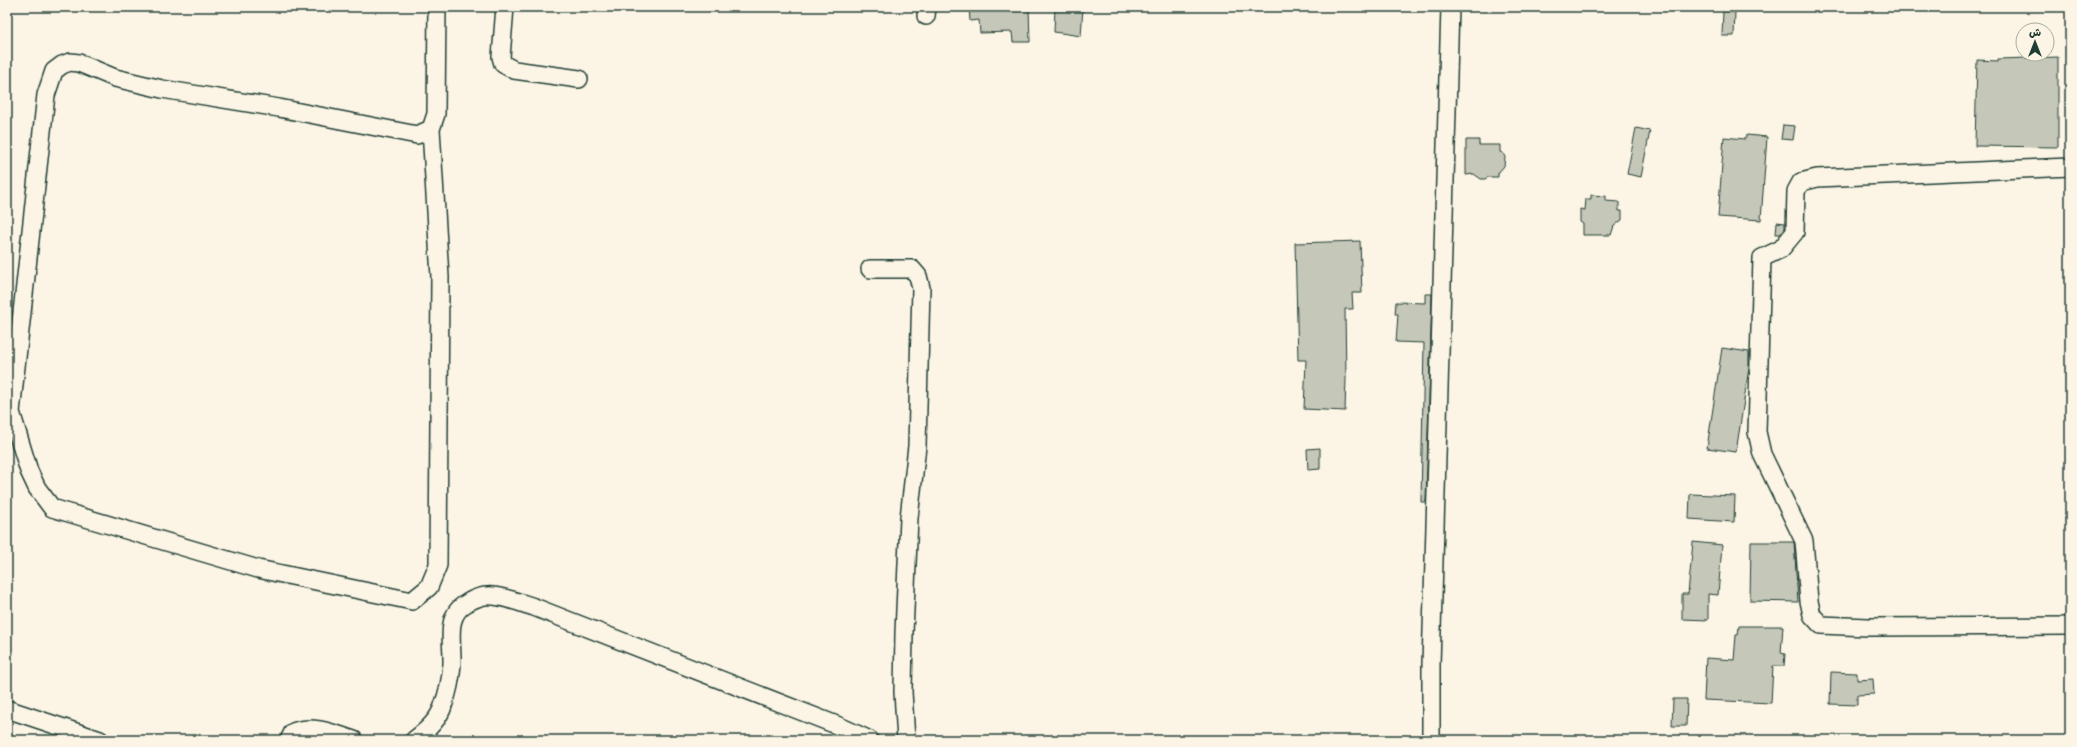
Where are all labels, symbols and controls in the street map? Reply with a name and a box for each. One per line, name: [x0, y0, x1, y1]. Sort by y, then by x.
north arrow: [2015, 22, 2055, 62]
text: ش: [2029, 26, 2041, 39]

